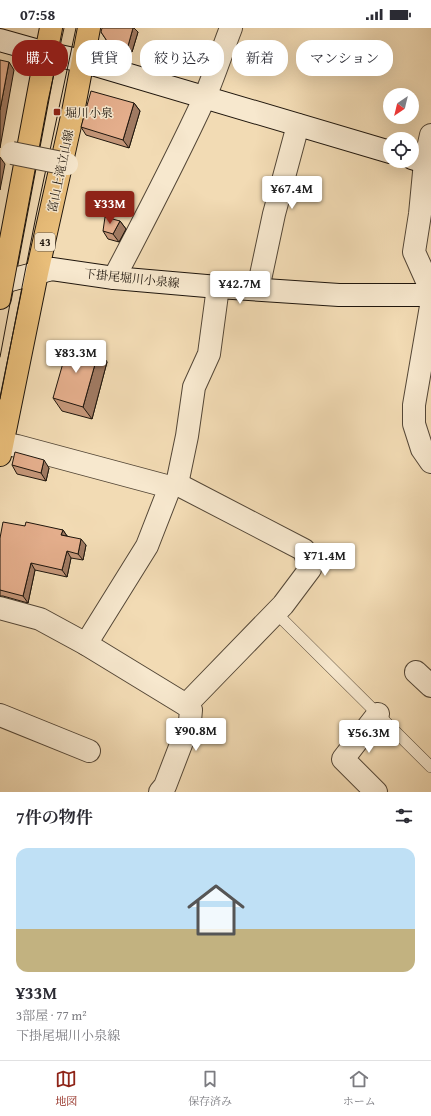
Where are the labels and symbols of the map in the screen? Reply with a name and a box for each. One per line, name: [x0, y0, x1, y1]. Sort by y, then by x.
north arrow: [383, 88, 419, 124]
place label: 堀川小泉: [65, 104, 113, 121]
marker: 堀川小泉: [52, 107, 62, 117]
street label: 富山上滝立山線: [43, 128, 77, 214]
pin: ¥67.4M: [259, 176, 325, 210]
pin: ¥33M: [86, 191, 134, 225]
road number: 43: [35, 233, 55, 251]
street label: 下掛尾堀川小泉線: [83, 265, 181, 291]
pin: ¥42.7M: [207, 271, 273, 305]
pin: ¥83.3M: [43, 340, 109, 374]
pin: ¥71.4M: [292, 543, 358, 577]
pin: ¥90.8M: [163, 718, 229, 752]
pin: ¥56.3M: [336, 720, 402, 754]

